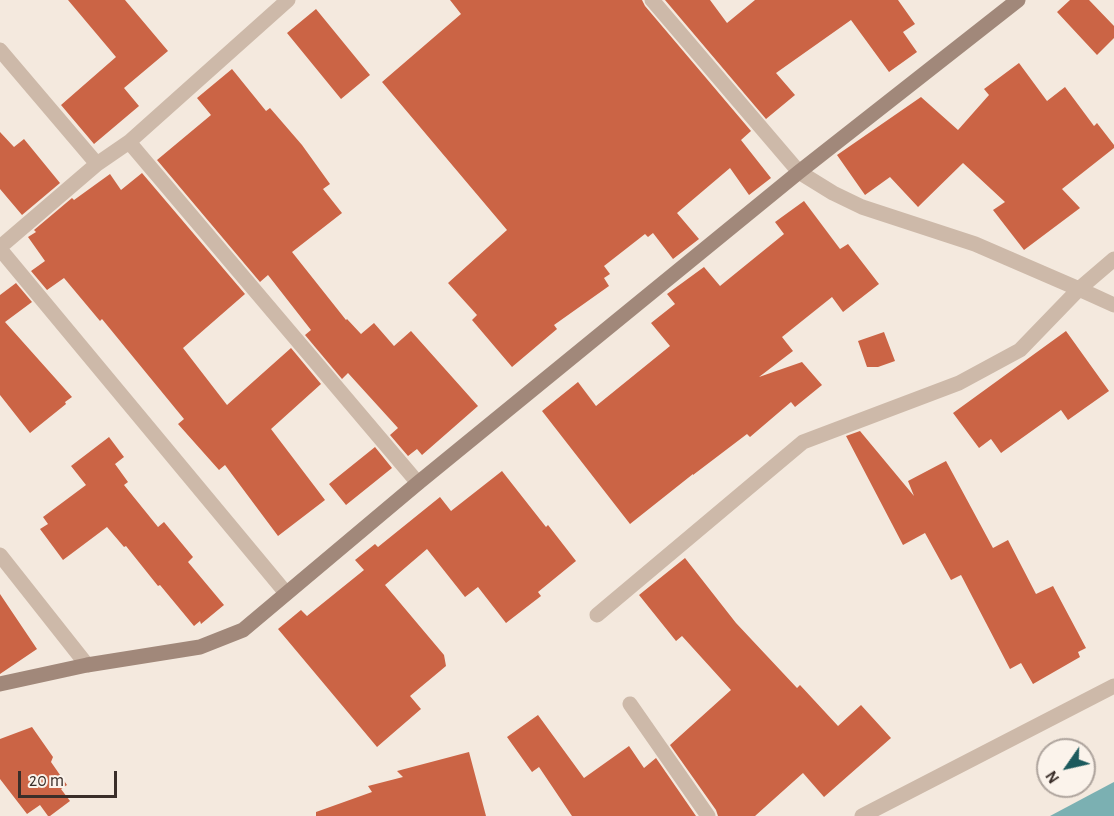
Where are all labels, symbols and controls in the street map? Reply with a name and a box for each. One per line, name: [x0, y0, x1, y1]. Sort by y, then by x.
north arrow: [1036, 738, 1096, 798]
scale bar: [21, 759, 120, 797]
text: N: [1043, 768, 1062, 786]
text: 20 m: [29, 772, 64, 790]

